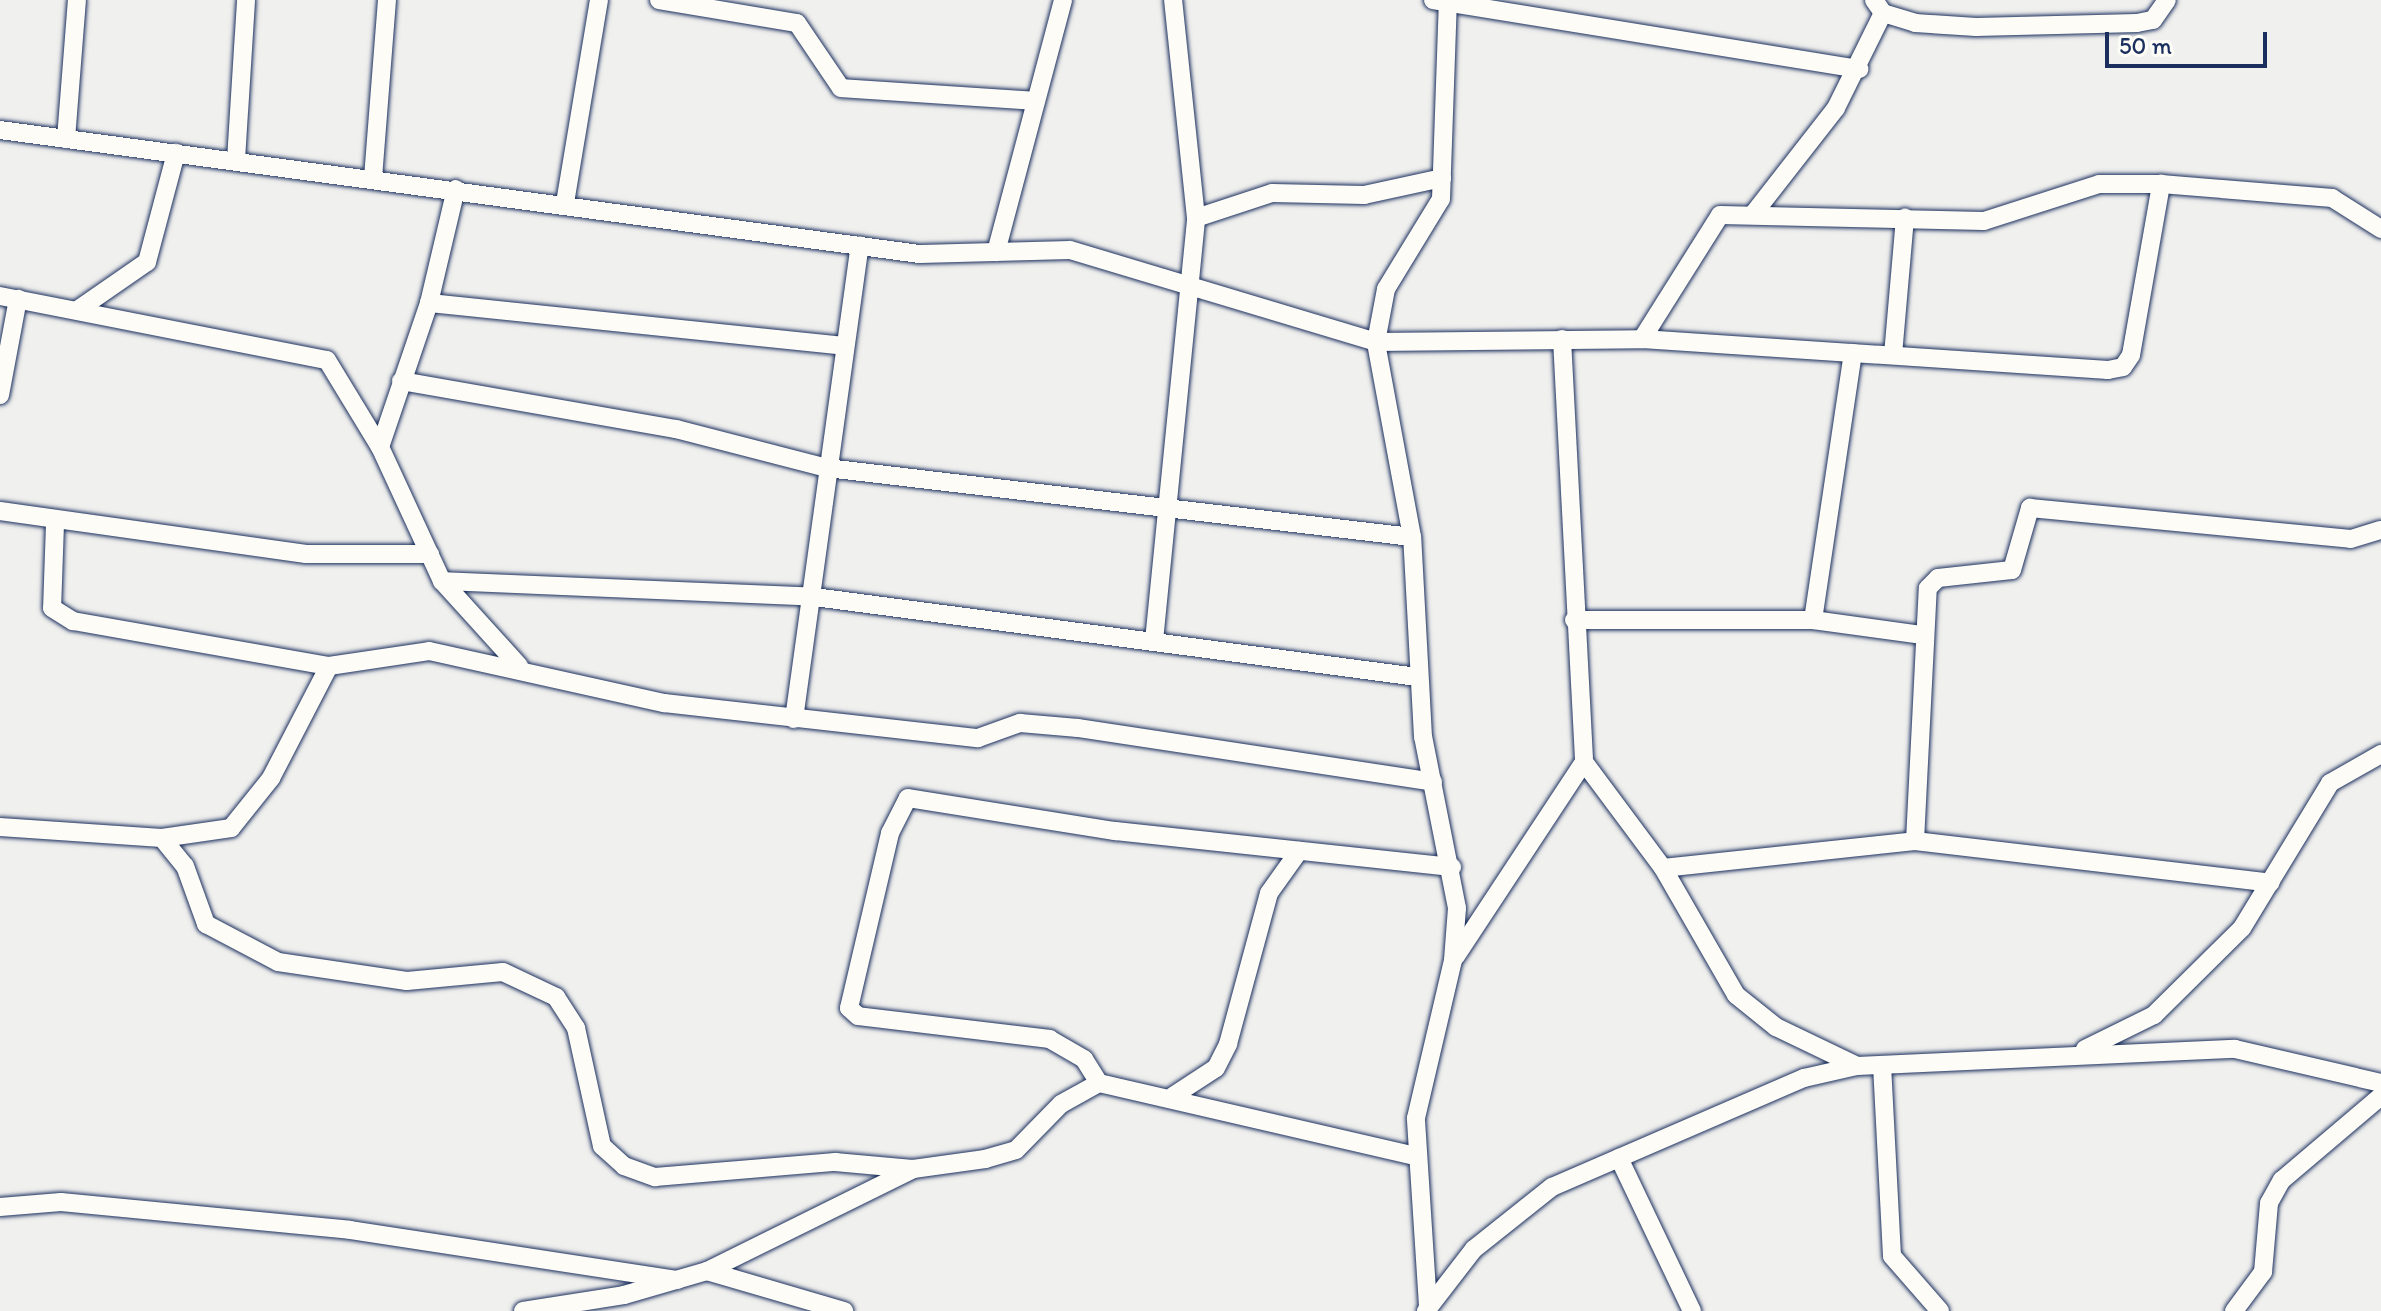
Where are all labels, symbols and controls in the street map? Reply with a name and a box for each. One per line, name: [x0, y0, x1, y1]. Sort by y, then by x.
scale bar: [2109, 16, 2271, 66]
text: 50 m: [2119, 31, 2172, 60]

